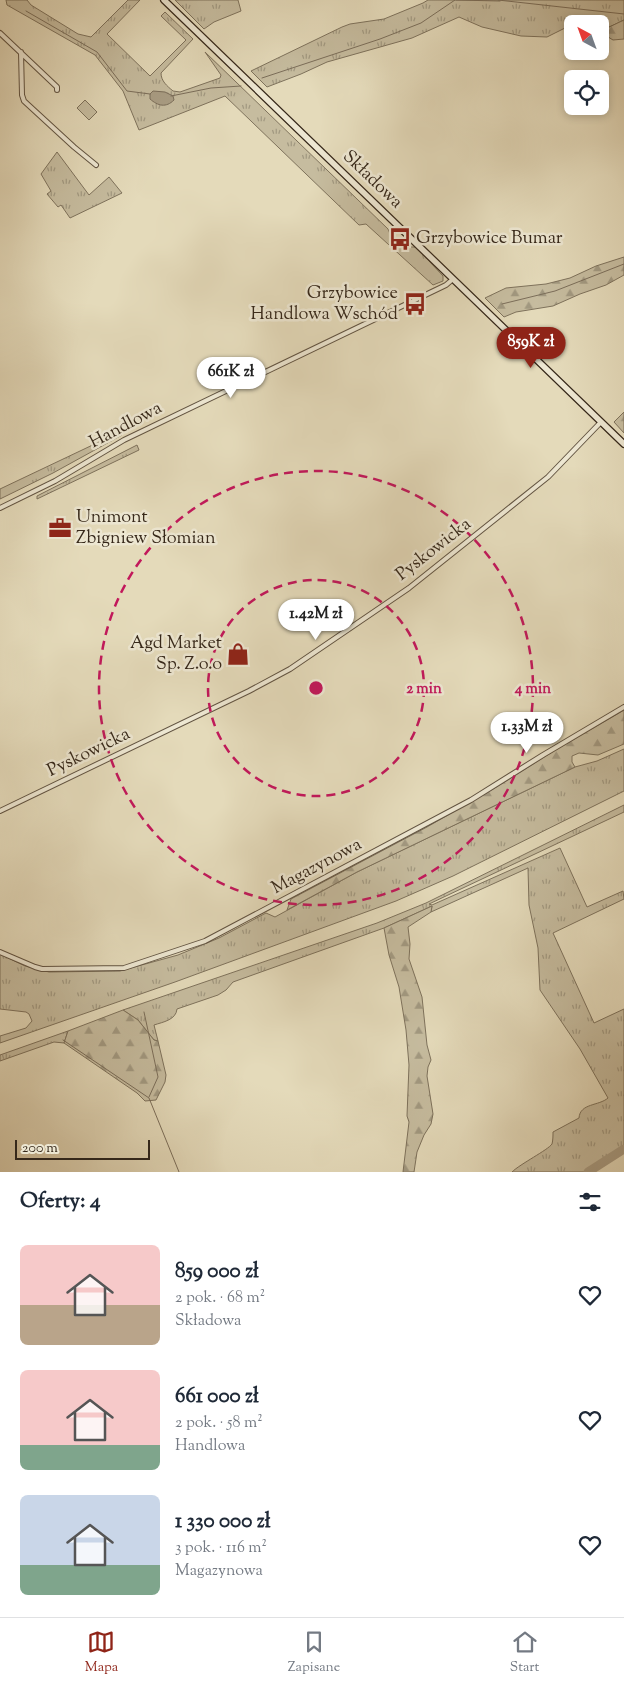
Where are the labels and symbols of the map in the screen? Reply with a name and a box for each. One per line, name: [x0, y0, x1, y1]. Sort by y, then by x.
north arrow: [564, 15, 609, 60]
street label: Składowa: [336, 145, 408, 215]
bus stop icon: Grzybowice Bumar: [387, 226, 413, 252]
place label: Grzybowice Bumar: [416, 226, 563, 252]
place label: Grzybowice Handlowa Wschód: [251, 281, 398, 328]
bus stop icon: Grzybowice Handlowa Wschód: [402, 291, 428, 317]
pin: 859K zł: [485, 326, 577, 369]
pin: 661K zł: [185, 356, 277, 399]
street label: Handlowa: [85, 396, 167, 456]
place label: Unimont Zbigniew Słomian: [76, 505, 216, 552]
street label: Pyskowicka: [391, 512, 477, 588]
office icon: Unimont Zbigniew Słomian: [47, 515, 73, 541]
pin: 1.42M zł: [264, 598, 368, 641]
place label: Agd Market Sp. Z.o.o: [130, 631, 222, 678]
shop icon: Agd Market Sp. Z.o.o: [225, 641, 251, 667]
centre of rings: [307, 679, 325, 697]
text: 2 min: [406, 679, 442, 700]
text: 4 min: [514, 679, 551, 700]
pin: 1.33M zł: [475, 712, 579, 754]
street label: Pyskowicka: [43, 722, 135, 784]
street label: Magazynowa: [267, 832, 367, 902]
scale bar: [15, 1137, 150, 1160]

